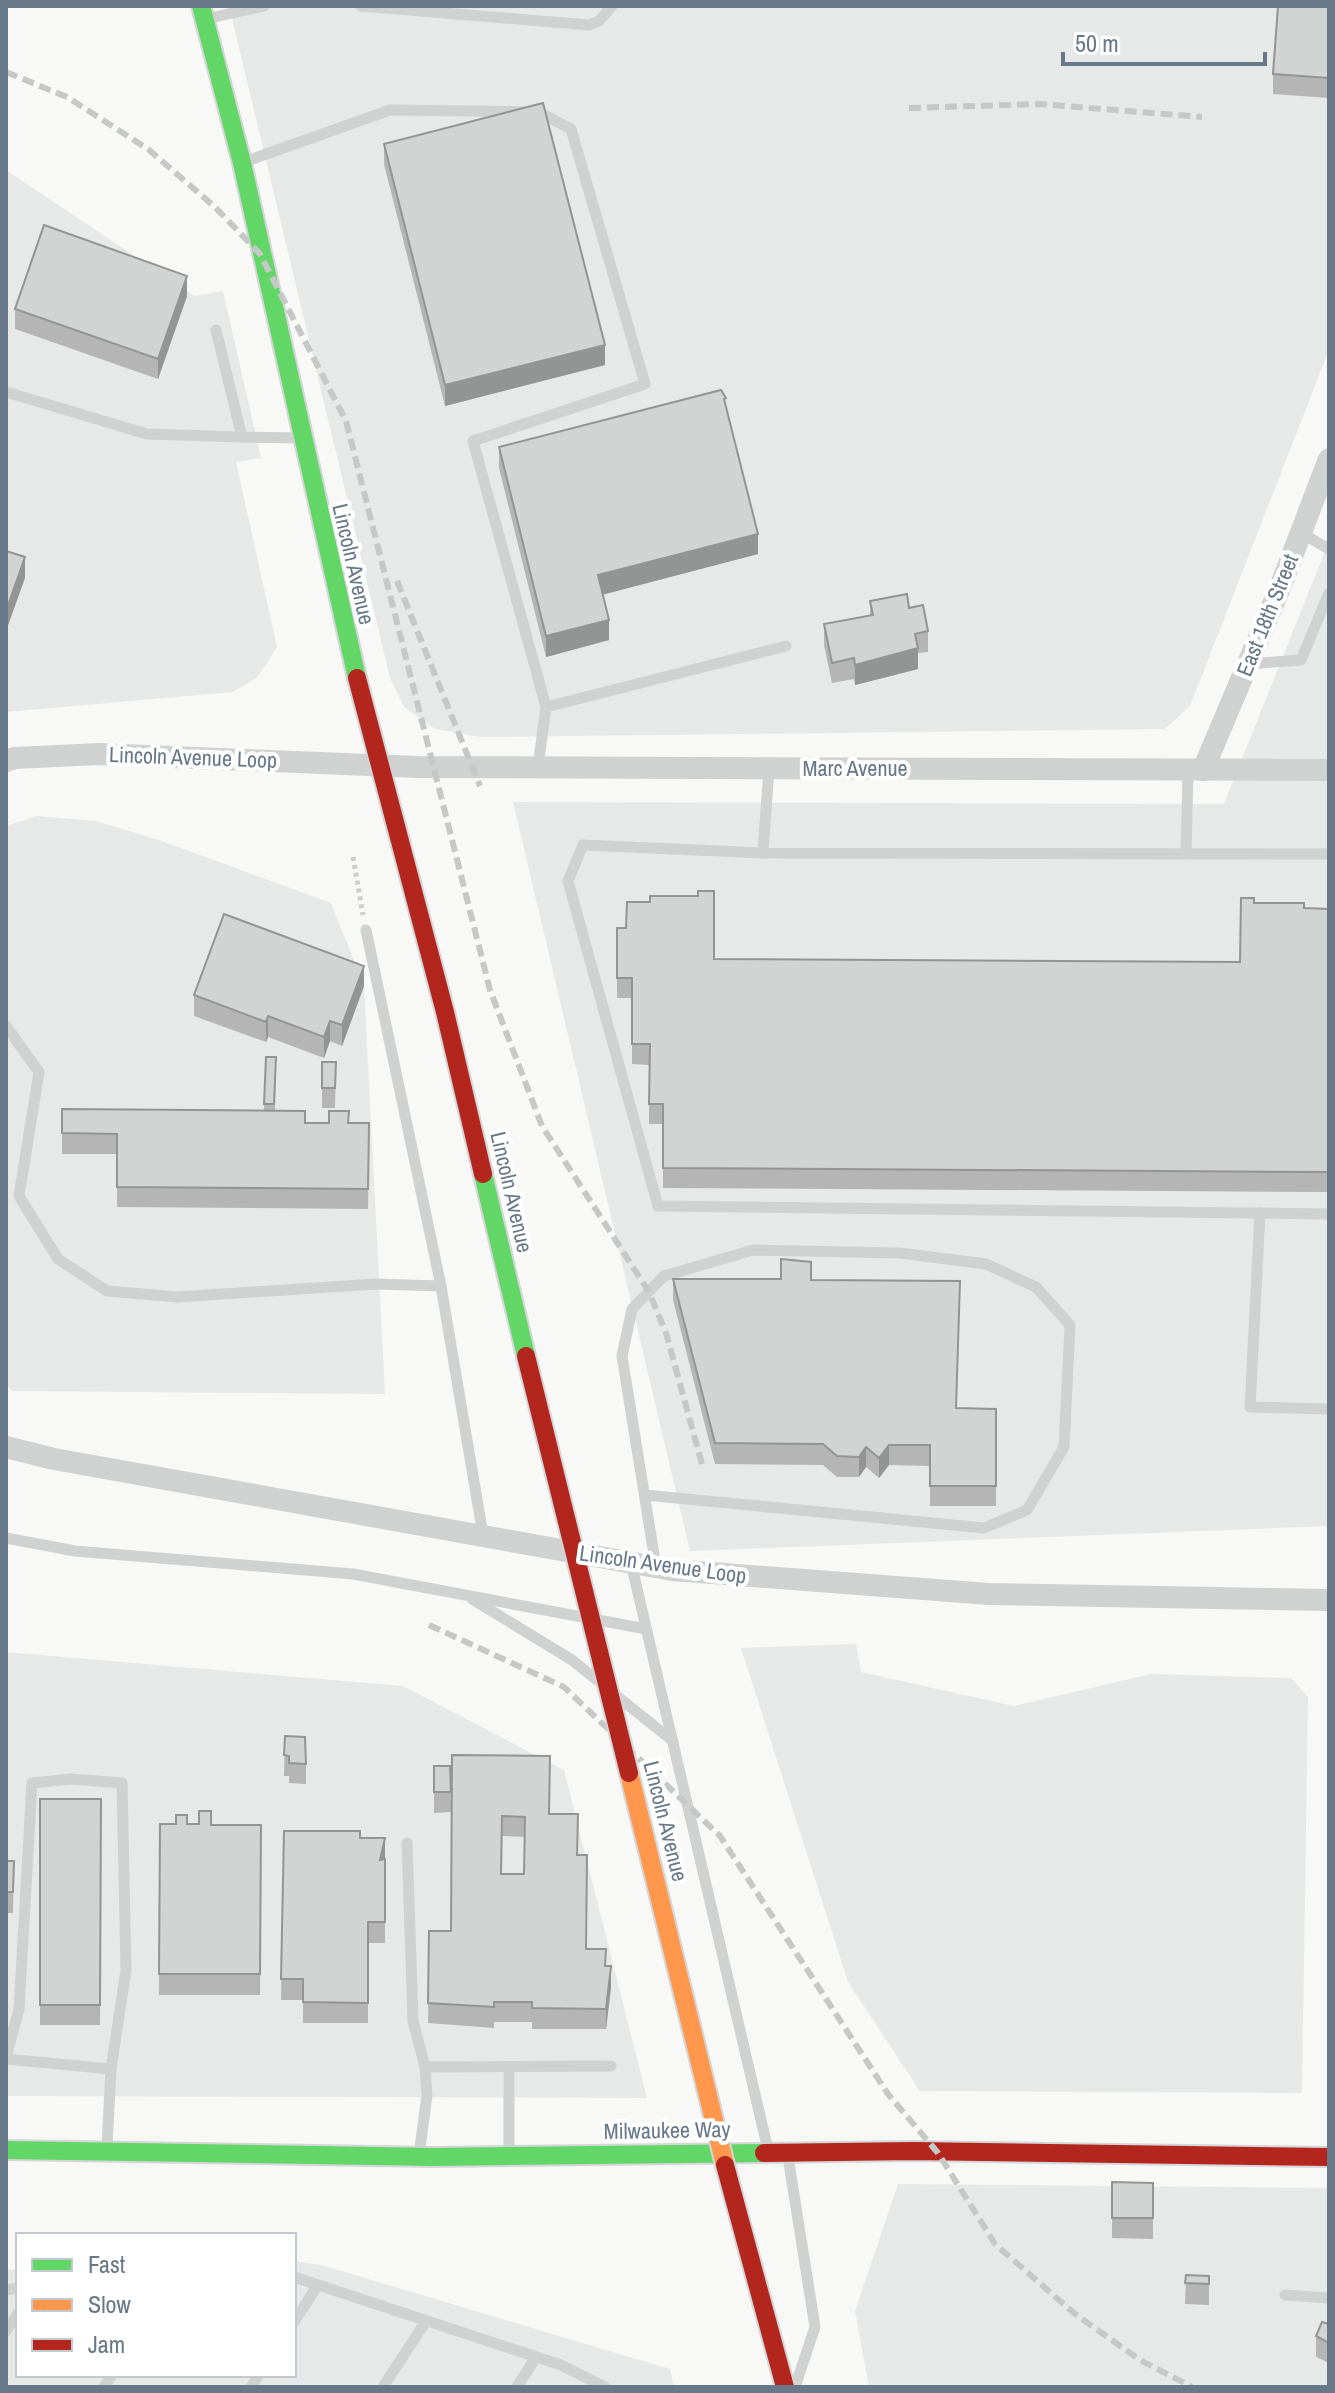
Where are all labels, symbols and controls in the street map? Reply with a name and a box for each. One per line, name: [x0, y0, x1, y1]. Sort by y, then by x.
scale bar: [1063, 16, 1265, 66]
text: 50 m: [1075, 27, 1119, 59]
street label: Lincoln Avenue: [326, 501, 382, 627]
street label: East 18th Street: [1229, 549, 1305, 681]
street label: Lincoln Avenue Loop: [108, 739, 278, 775]
street label: Marc Avenue: [803, 753, 907, 783]
street label: Lincoln Avenue: [484, 1129, 540, 1255]
street label: Lincoln Avenue Loop: [578, 1537, 748, 1591]
street label: Lincoln Avenue: [637, 1758, 695, 1884]
street label: Milwaukee Way: [603, 2114, 731, 2146]
legend: [16, 2233, 296, 2377]
text: Fast: [88, 2248, 126, 2280]
text: Slow: [88, 2288, 131, 2320]
text: Jam: [88, 2328, 125, 2360]

